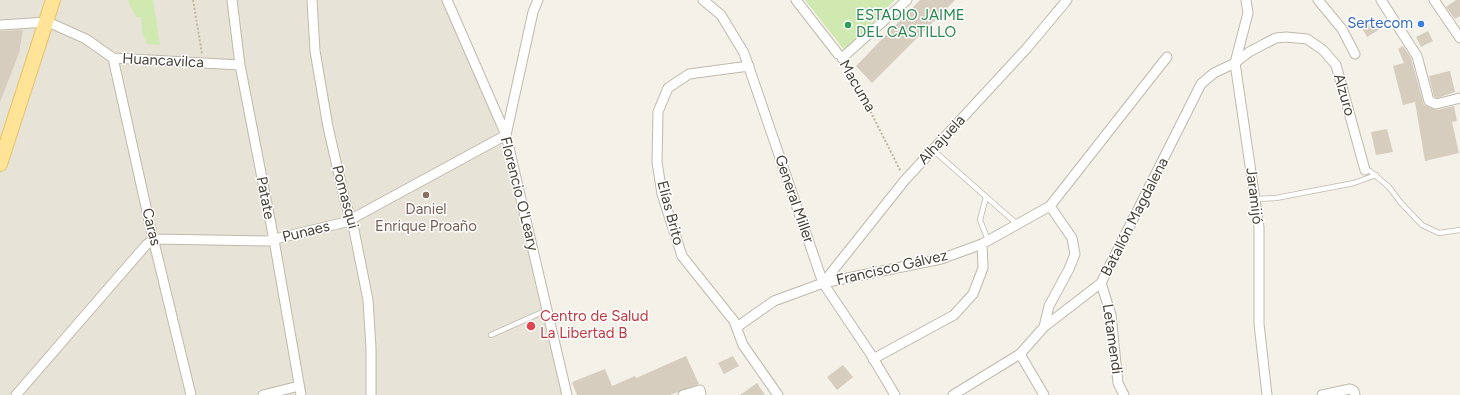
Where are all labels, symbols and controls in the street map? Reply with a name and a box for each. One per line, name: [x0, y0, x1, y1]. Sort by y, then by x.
place label: ESTADIO JAIME DEL CASTILLO: [856, 7, 965, 42]
place label: Sertecom: [1347, 15, 1413, 33]
marker: Sertecom: [1416, 19, 1426, 29]
marker: ESTADIO JAIME DEL CASTILLO: [843, 20, 853, 30]
street label: Huancavilca: [122, 50, 204, 72]
street label: Macuma: [835, 57, 879, 115]
street label: Alzuro: [1329, 72, 1359, 118]
street label: Alhajuela: [915, 112, 969, 168]
street label: Florencio O'Leary: [496, 135, 542, 253]
street label: General Miller: [771, 153, 817, 245]
street label: Batallón Magdalena: [1097, 155, 1173, 279]
street label: Pomasqui: [328, 163, 362, 231]
street label: Jaramijó: [1242, 167, 1266, 225]
street label: Patate: [252, 175, 278, 221]
street label: Elías Brito: [653, 179, 687, 247]
marker: Daniel Enrique Proaño: [421, 190, 431, 200]
place label: Daniel Enrique Proaño: [375, 201, 477, 236]
street label: Caras: [138, 206, 164, 248]
street label: Punaes: [280, 217, 332, 247]
street label: Francisco Gálvez: [835, 246, 949, 290]
street label: Letamendi: [1098, 303, 1126, 375]
place label: Centro de Salud La Libertad B: [540, 308, 649, 343]
marker: Centro de Salud La Libertad B: [525, 320, 537, 332]

